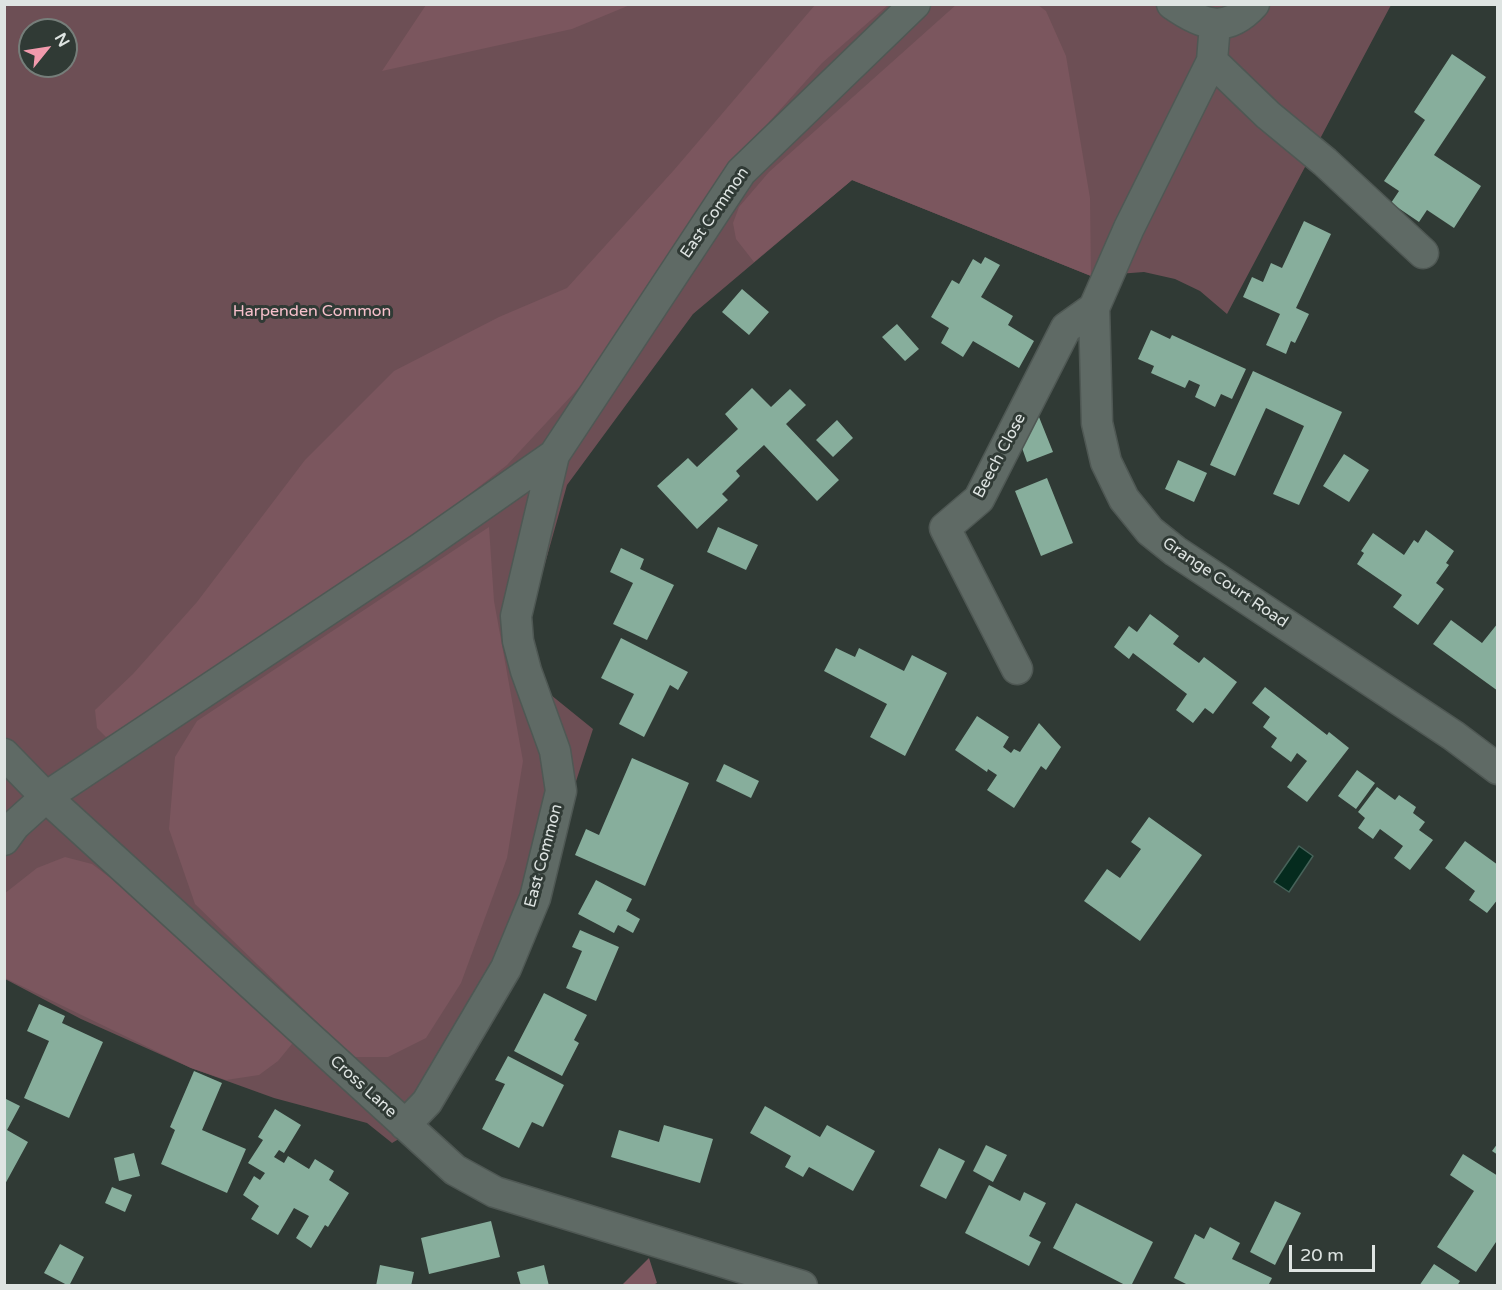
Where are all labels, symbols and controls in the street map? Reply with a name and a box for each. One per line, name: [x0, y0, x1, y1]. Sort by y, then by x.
north arrow: [18, 18, 78, 78]
text: N: [50, 29, 74, 51]
street label: East Common: [677, 164, 753, 262]
park label: Harpenden Common: [233, 302, 391, 322]
street label: Beech Close: [970, 410, 1030, 502]
street label: Grange Court Road: [1159, 534, 1291, 632]
street label: East Common: [521, 802, 567, 910]
street label: Cross Lane: [326, 1052, 400, 1122]
scale bar: [1292, 1233, 1378, 1271]
text: 20 m: [1300, 1244, 1344, 1266]

